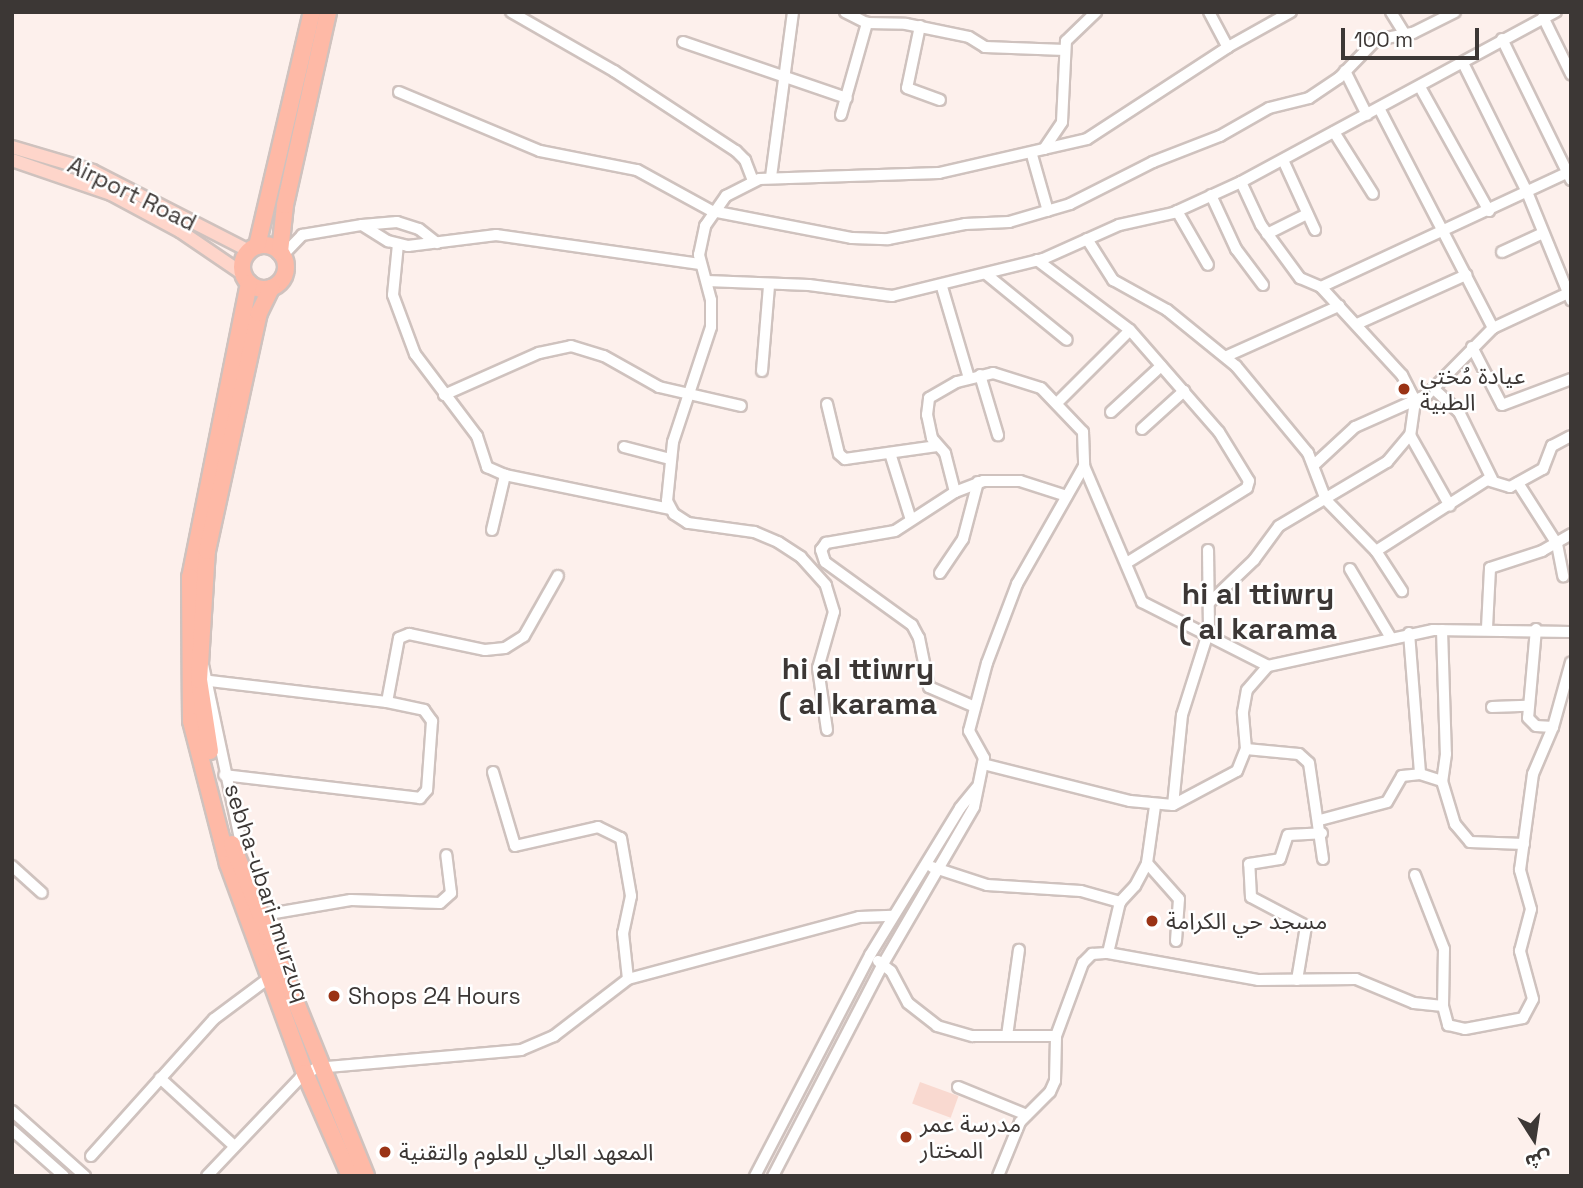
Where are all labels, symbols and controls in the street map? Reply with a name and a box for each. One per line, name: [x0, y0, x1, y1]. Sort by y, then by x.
scale bar: [1345, 14, 1483, 58]
text: 100 m: [1354, 26, 1413, 53]
street label: Airport Road: [63, 151, 201, 237]
place label: عيادة مُختي الطبية: [1420, 362, 1525, 416]
marker: عيادة مُختي الطبية: [1394, 379, 1414, 399]
district label: hi al ttiwry ( al karama: [1179, 576, 1337, 646]
district label: hi al ttiwry ( al karama: [779, 651, 937, 722]
street label: sebha-ubari-murzuq: [219, 780, 315, 1006]
place label: مسجد حي الكرامة: [1166, 907, 1327, 935]
marker: مسجد حي الكرامة: [1144, 913, 1160, 929]
place label: Shops 24 Hours: [348, 982, 521, 1010]
marker: Shops 24 Hours: [326, 988, 342, 1004]
north arrow: [1499, 1104, 1569, 1174]
place label: مدرسة عمر المختار: [920, 1110, 1021, 1164]
marker: مدرسة عمر المختار: [898, 1129, 914, 1145]
place label: المعهد العالي للعلوم والتقنية: [399, 1138, 653, 1166]
marker: المعهد العالي للعلوم والتقنية: [377, 1144, 393, 1160]
text: ش: [1523, 1145, 1554, 1175]

